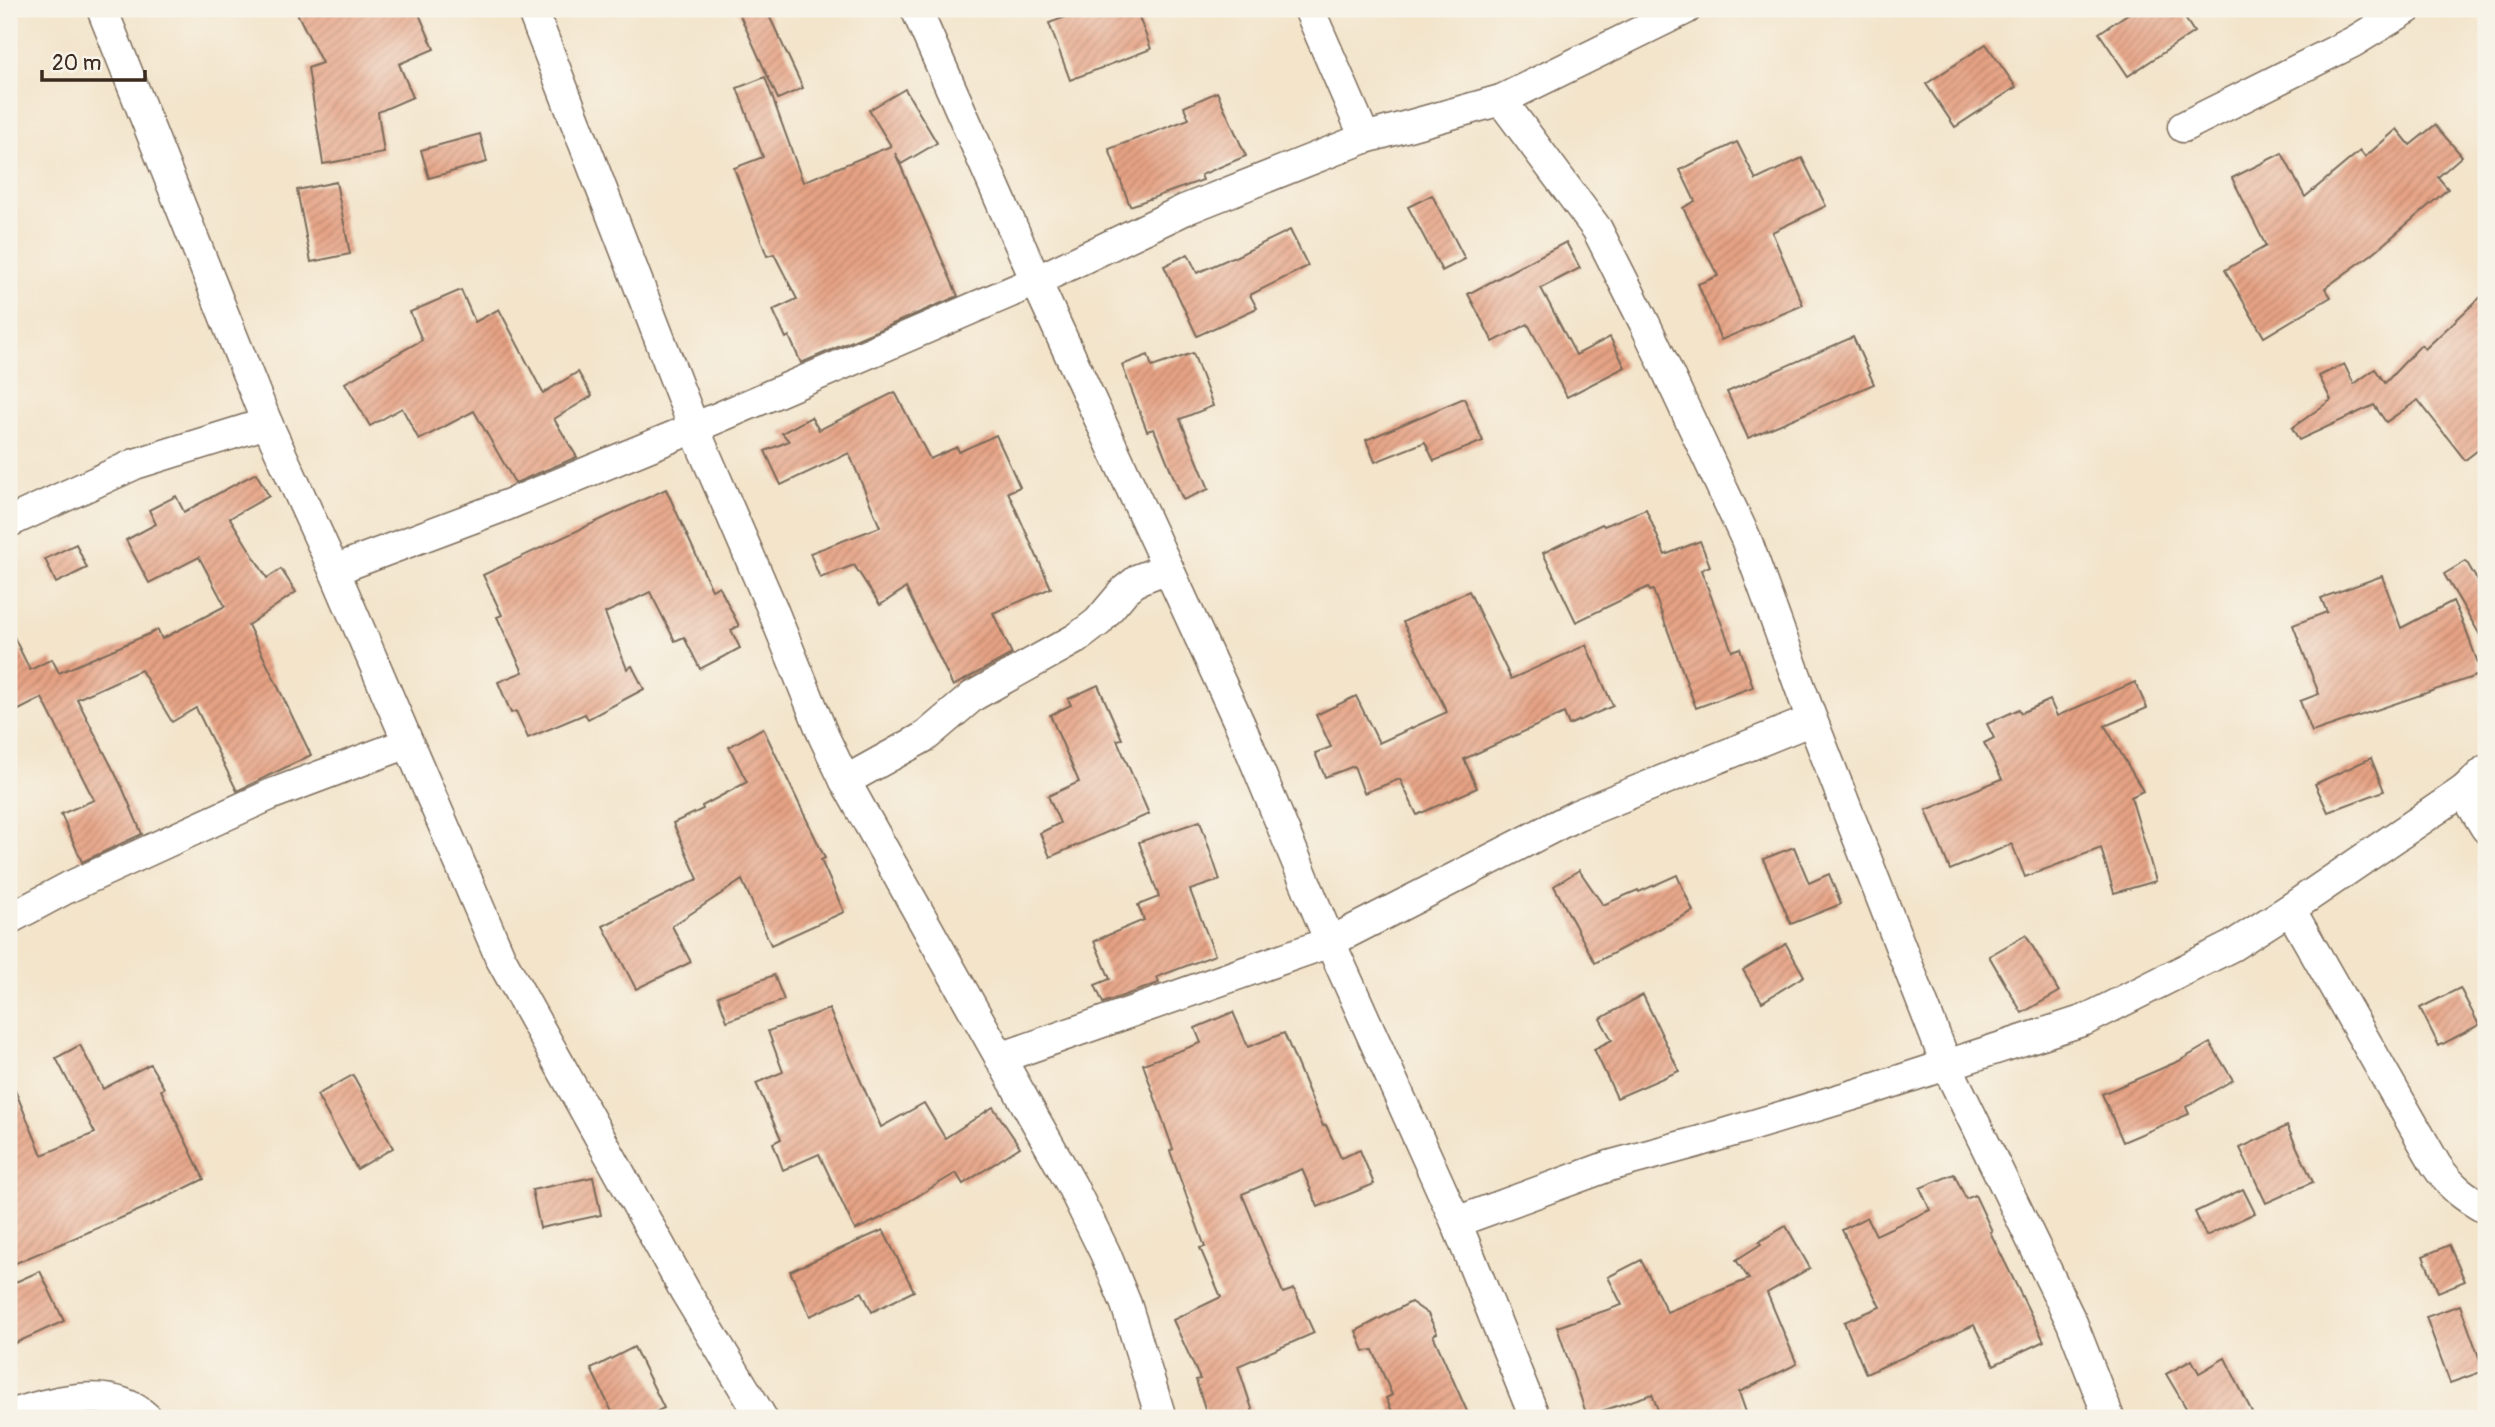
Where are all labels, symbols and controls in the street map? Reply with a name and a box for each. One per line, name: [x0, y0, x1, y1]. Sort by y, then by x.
scale bar: [42, 38, 145, 82]
text: 20 m: [52, 50, 101, 77]

